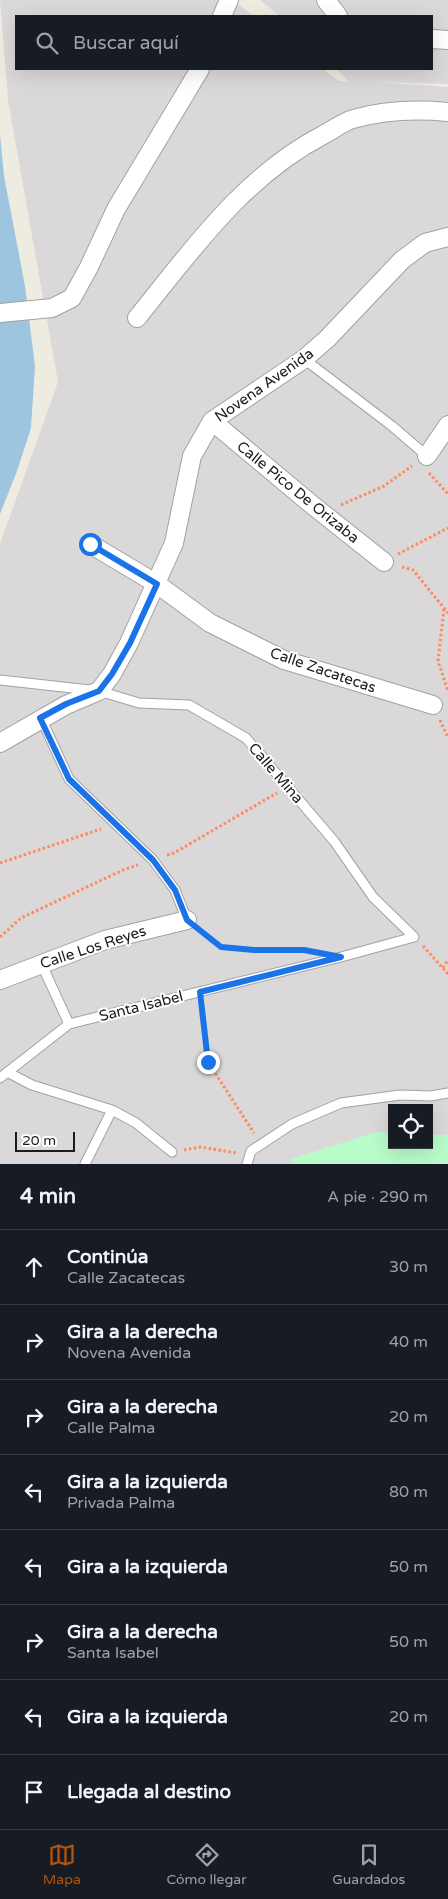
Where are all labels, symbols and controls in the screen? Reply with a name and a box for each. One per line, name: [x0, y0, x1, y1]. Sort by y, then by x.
search box: [15, 15, 433, 70]
icon: search: [33, 29, 61, 57]
text: Buscar aquí: [73, 32, 179, 54]
street label: Novena Avenida: [211, 344, 317, 426]
street label: Calle Pico De Orizaba: [233, 437, 363, 547]
route start: [79, 533, 102, 556]
street label: Calle Zacatecas: [268, 643, 378, 697]
street label: Calle Mina: [245, 739, 307, 807]
street label: Calle Los Reyes: [38, 921, 148, 973]
street label: Santa Isabel: [97, 987, 185, 1025]
route end: [197, 1051, 220, 1074]
map controls: [388, 1104, 433, 1149]
button: locate: [388, 1104, 433, 1149]
scale bar: [15, 1129, 75, 1152]
text: 20 m: [22, 1132, 56, 1149]
text: 4 min: [20, 1184, 76, 1209]
text: A pie · 290 m: [327, 1187, 428, 1207]
text: Continúa: [67, 1246, 149, 1268]
icon: ahead: [20, 1253, 48, 1281]
text: 30 m: [389, 1257, 428, 1277]
text: Calle Zacatecas: [67, 1268, 185, 1288]
text: Gira a la derecha: [67, 1321, 218, 1343]
icon: right: [20, 1328, 48, 1356]
text: 40 m: [389, 1332, 428, 1352]
text: Novena Avenida: [67, 1343, 191, 1363]
text: Gira a la derecha: [67, 1396, 218, 1418]
icon: right: [20, 1403, 48, 1431]
text: 20 m: [389, 1407, 428, 1427]
text: Calle Palma: [67, 1418, 155, 1438]
text: Gira a la izquierda: [67, 1471, 228, 1493]
icon: left: [20, 1478, 48, 1506]
text: 80 m: [389, 1482, 428, 1502]
text: Privada Palma: [67, 1493, 175, 1513]
icon: left: [20, 1553, 48, 1581]
text: Gira a la izquierda: [67, 1556, 228, 1578]
text: 50 m: [389, 1557, 428, 1577]
text: Gira a la derecha: [67, 1621, 218, 1643]
icon: right: [20, 1628, 48, 1656]
text: 50 m: [389, 1632, 428, 1652]
text: Santa Isabel: [67, 1643, 159, 1663]
icon: left: [20, 1703, 48, 1731]
text: Gira a la izquierda: [67, 1706, 228, 1728]
text: 20 m: [389, 1707, 428, 1727]
icon: arrive: [20, 1778, 48, 1806]
text: Llegada al destino: [67, 1781, 231, 1803]
tab: Mapa: [43, 1841, 81, 1888]
tab: Cómo llegar: [167, 1841, 247, 1888]
tab: Guardados: [332, 1841, 405, 1888]

